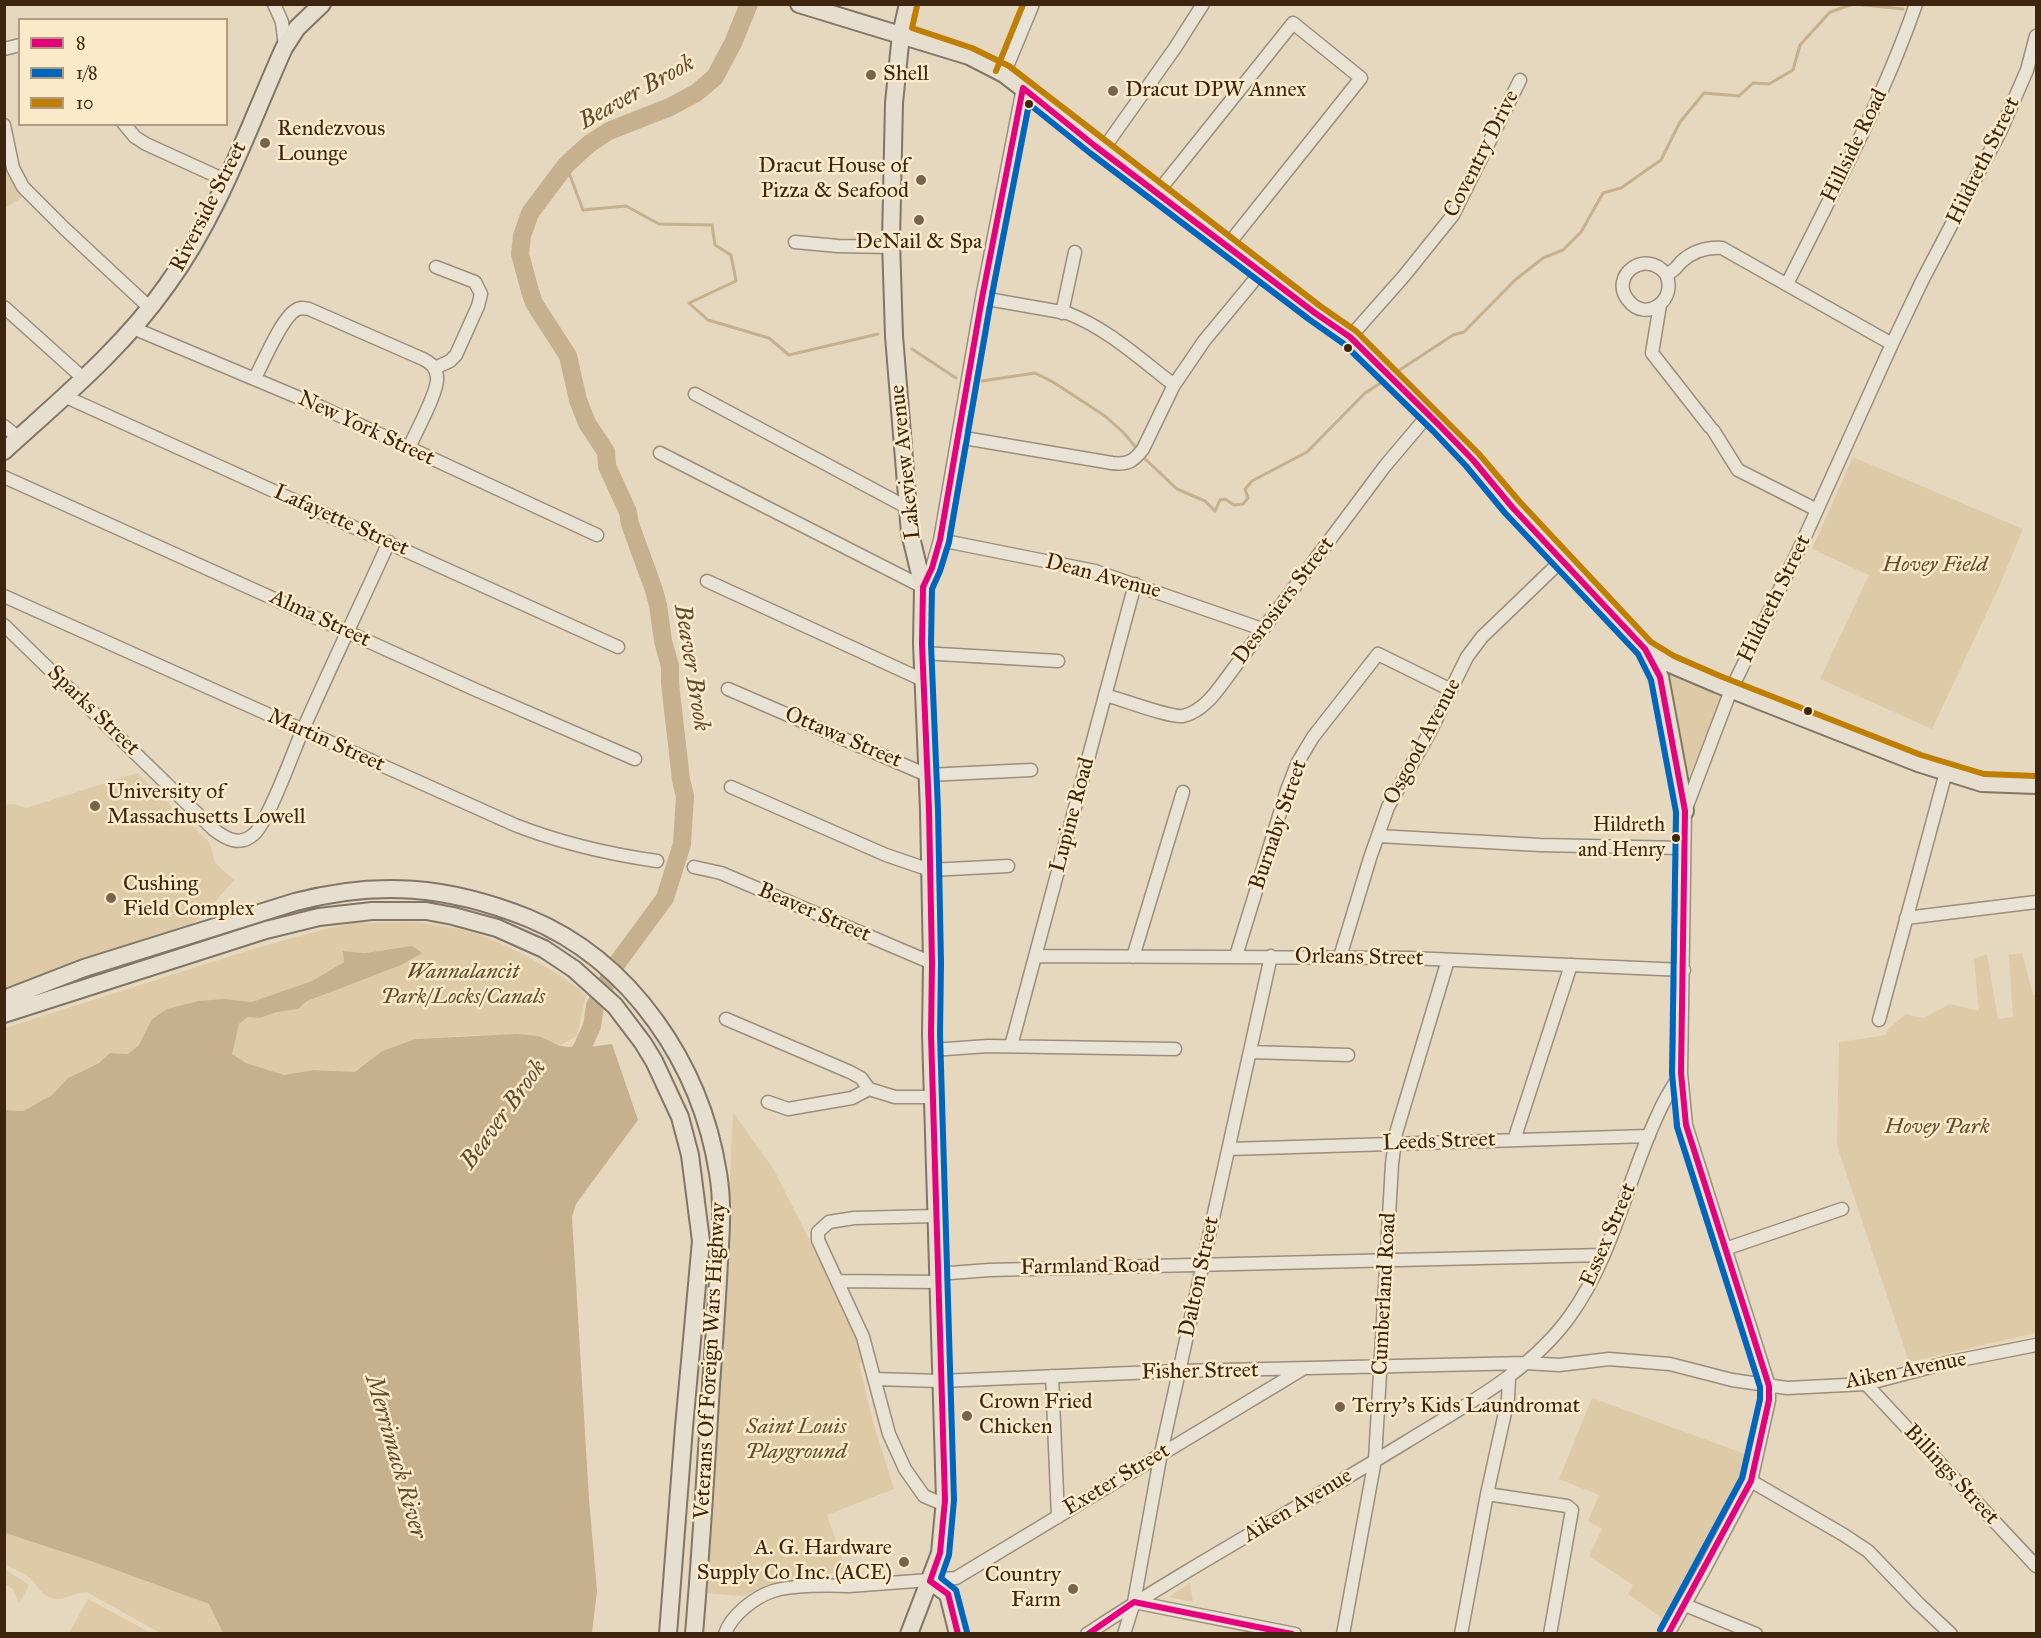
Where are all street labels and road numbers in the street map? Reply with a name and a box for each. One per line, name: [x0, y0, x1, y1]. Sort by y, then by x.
street label: Hillside Road: [1816, 85, 1894, 207]
street label: Coventry Drive: [1439, 86, 1525, 222]
street label: Hildreth Street: [1942, 93, 2026, 229]
street label: Riverside Street: [165, 137, 253, 277]
street label: Lakeview Avenue: [885, 383, 927, 541]
street label: New York Street: [293, 386, 439, 472]
street label: Lafayette Street: [269, 479, 413, 563]
street label: Hildreth Street: [1733, 531, 1817, 667]
street label: Desrosiers Street: [1227, 532, 1341, 670]
street label: Dean Avenue: [1042, 549, 1164, 605]
street label: Alma Street: [266, 584, 374, 654]
street label: Sparks Street: [41, 660, 145, 762]
street label: Osgood Avenue: [1379, 674, 1467, 810]
street label: Ottawa Street: [781, 702, 905, 774]
street label: Martin Street: [263, 703, 389, 779]
street label: Lupine Road: [1045, 755, 1101, 875]
street label: Burnaby Street: [1244, 757, 1314, 893]
street label: Beaver Street: [754, 877, 874, 949]
street label: Orleans Street: [1295, 944, 1423, 972]
street label: Leeds Street: [1382, 1127, 1496, 1157]
street label: Essex Street: [1575, 1179, 1643, 1291]
street label: Veterans Of Foreign Wars Highway: [690, 1202, 732, 1520]
street label: Cumberland Road: [1368, 1212, 1402, 1376]
street label: Dalton Street: [1174, 1214, 1226, 1340]
street label: Farmland Road: [1020, 1253, 1160, 1281]
street label: Aiken Avenue: [1843, 1346, 1969, 1396]
street label: Fisher Street: [1141, 1358, 1259, 1386]
street label: Billings Street: [1898, 1419, 2004, 1531]
street label: Exeter Street: [1059, 1438, 1175, 1522]
street label: Aiken Avenue: [1239, 1463, 1357, 1549]

